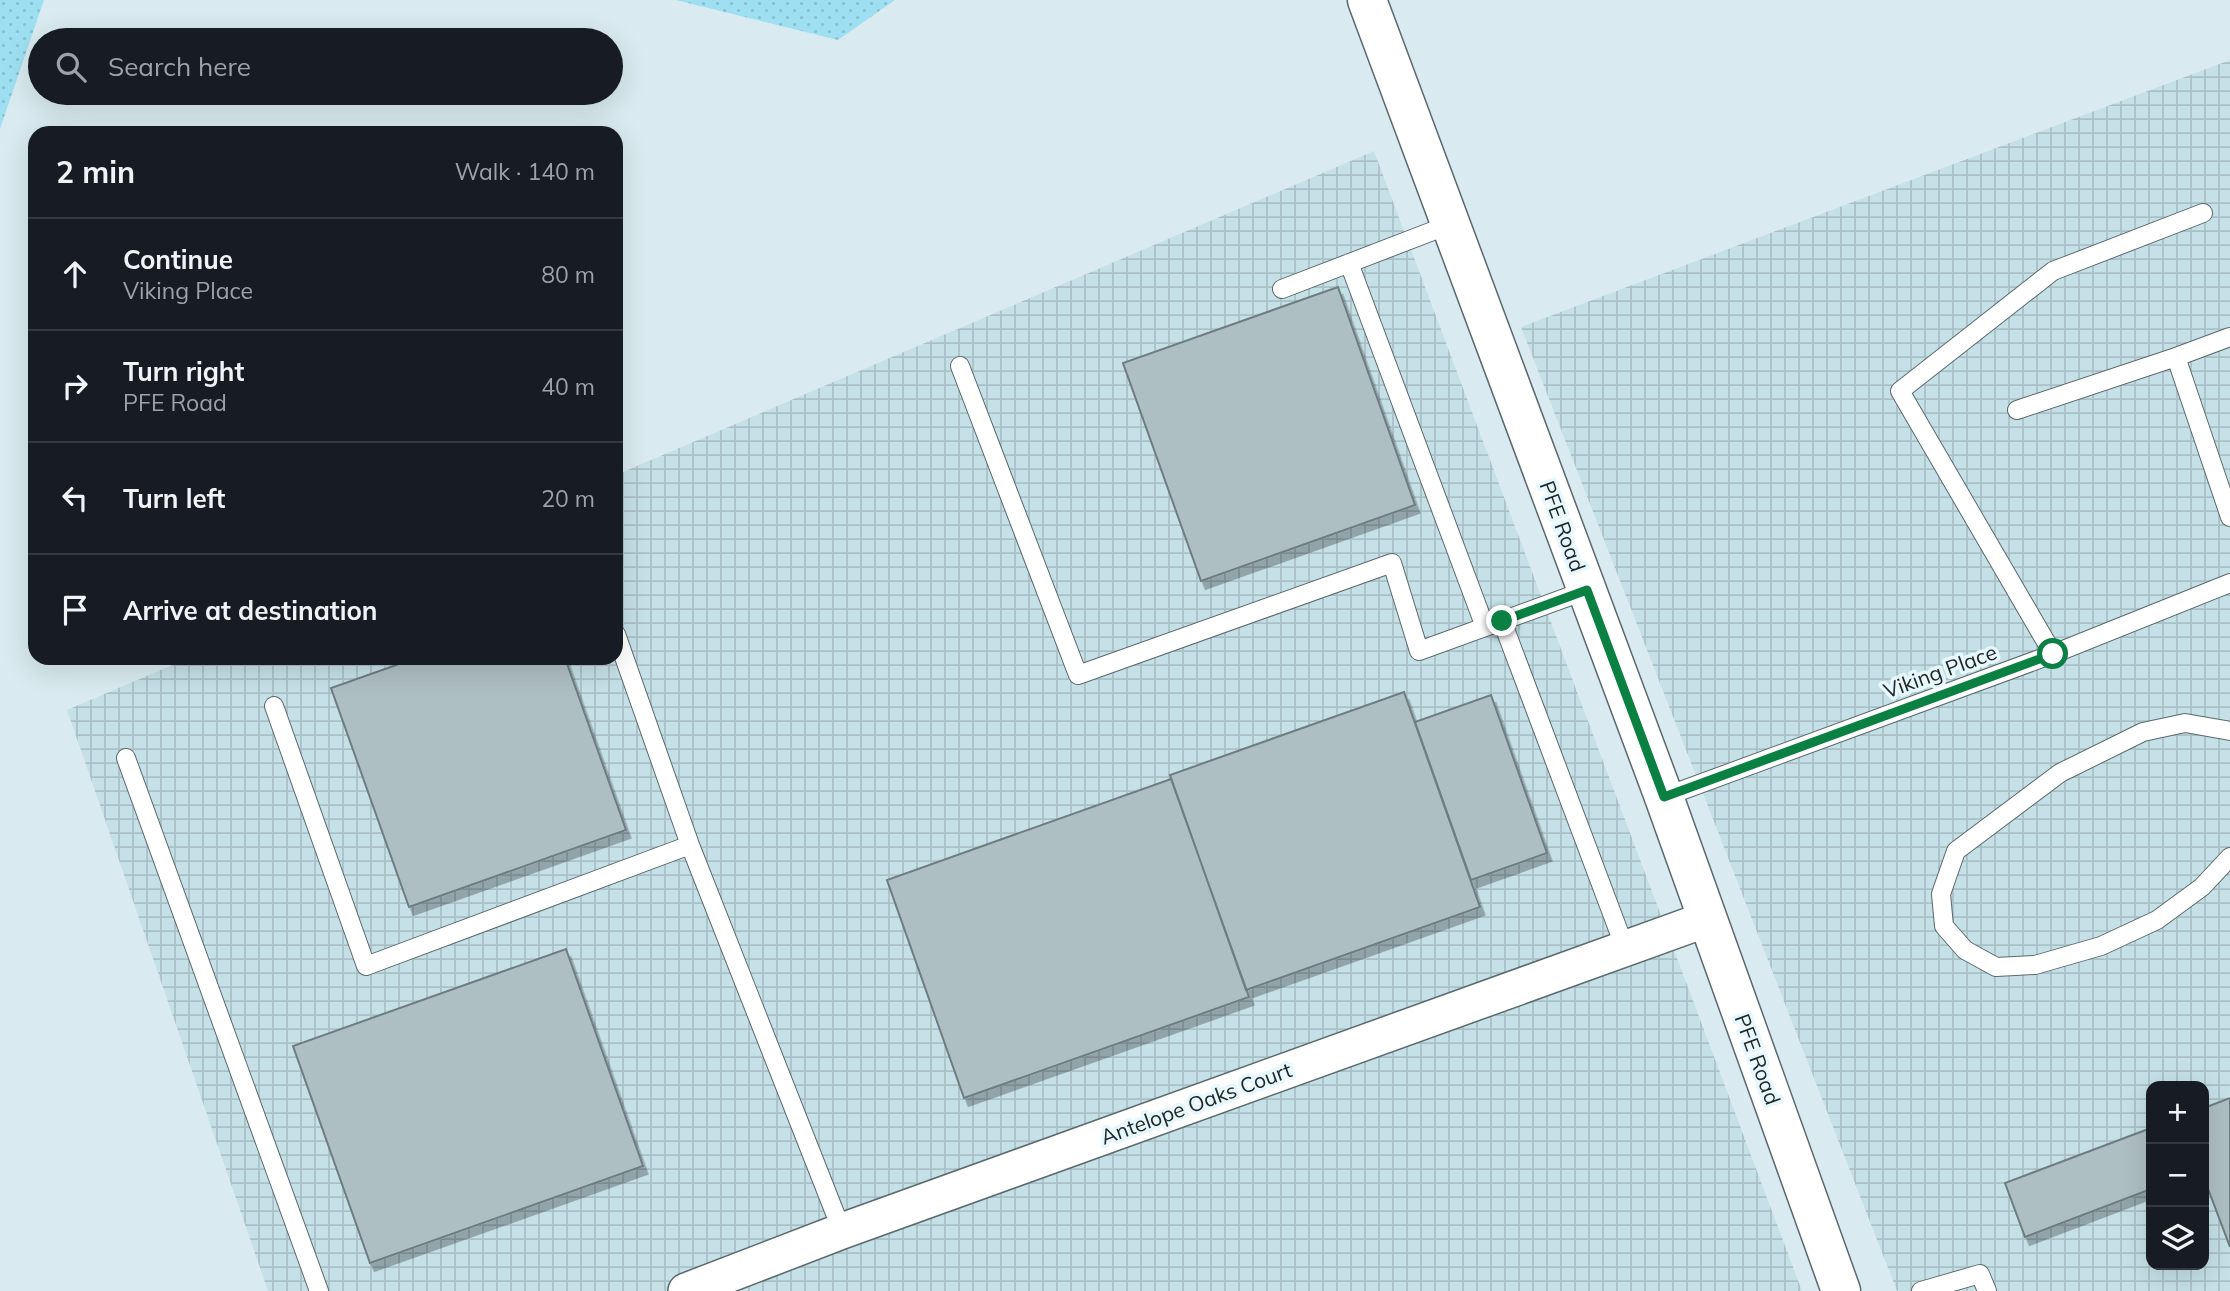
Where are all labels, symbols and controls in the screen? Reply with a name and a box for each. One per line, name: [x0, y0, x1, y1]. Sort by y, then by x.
search box: [28, 28, 623, 105]
icon: search: [52, 48, 90, 86]
text: Search here: [108, 50, 251, 83]
text: 2 min: [56, 153, 135, 191]
text: Walk · 140 m: [455, 157, 595, 186]
text: Continue: [123, 243, 233, 276]
icon: ahead: [56, 255, 94, 293]
text: 80 m: [541, 260, 595, 289]
text: Viking Place: [123, 276, 253, 305]
text: Turn right: [123, 355, 244, 388]
icon: right: [56, 367, 94, 405]
text: 40 m: [541, 372, 595, 401]
text: PFE Road: [123, 388, 227, 417]
street label: PFE Road: [1535, 477, 1591, 575]
icon: left: [56, 479, 94, 517]
text: Turn left: [123, 482, 225, 515]
text: 20 m: [541, 484, 595, 513]
icon: arrive: [56, 591, 94, 629]
text: Arrive at destination: [123, 594, 378, 627]
route end: [1486, 605, 1517, 636]
street label: Viking Place: [1880, 638, 2000, 704]
route start: [2037, 638, 2068, 669]
street label: PFE Road: [1730, 1010, 1786, 1108]
street label: Antelope Oaks Court: [1097, 1056, 1295, 1150]
map controls: [2146, 1081, 2209, 1270]
button: +: [2146, 1081, 2209, 1144]
button: −: [2146, 1144, 2209, 1207]
button: layers: [2146, 1207, 2209, 1270]

